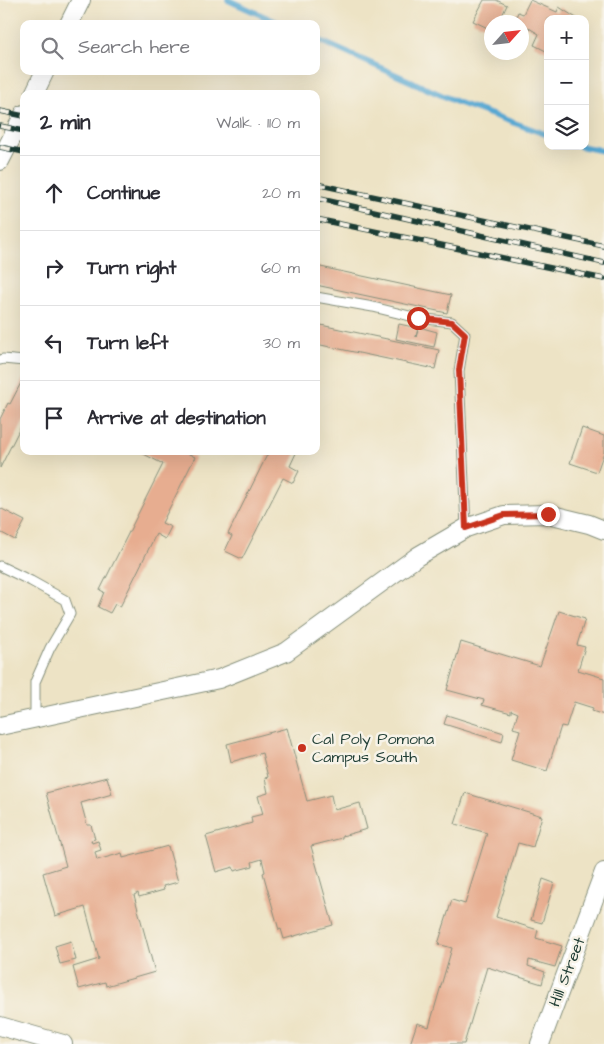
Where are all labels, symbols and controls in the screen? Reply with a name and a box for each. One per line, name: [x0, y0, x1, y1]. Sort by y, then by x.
north arrow: [484, 15, 529, 60]
map controls: [544, 15, 589, 150]
button: +: [544, 15, 589, 60]
search box: [20, 20, 320, 75]
icon: search: [38, 34, 66, 62]
text: Search here: [78, 34, 190, 61]
button: −: [544, 60, 589, 105]
button: layers: [544, 105, 589, 150]
text: 2 min: [40, 108, 90, 137]
text: Walk · 110 m: [216, 112, 300, 134]
icon: ahead: [40, 179, 68, 207]
text: Continue: [87, 180, 161, 207]
text: 20 m: [262, 182, 300, 204]
icon: right: [40, 254, 68, 282]
text: Turn right: [87, 255, 176, 282]
text: 60 m: [261, 257, 300, 279]
route start: [407, 307, 430, 330]
icon: left: [40, 329, 68, 357]
text: Turn left: [87, 330, 168, 357]
text: 30 m: [263, 332, 300, 354]
icon: arrive: [40, 404, 68, 432]
text: Arrive at destination: [87, 405, 266, 432]
route end: [537, 503, 560, 526]
place label: Cal Poly Pomona Campus South: [312, 728, 434, 768]
marker: Cal Poly Pomona Campus South: [296, 742, 308, 754]
street label: Hill Street: [544, 934, 591, 1010]

